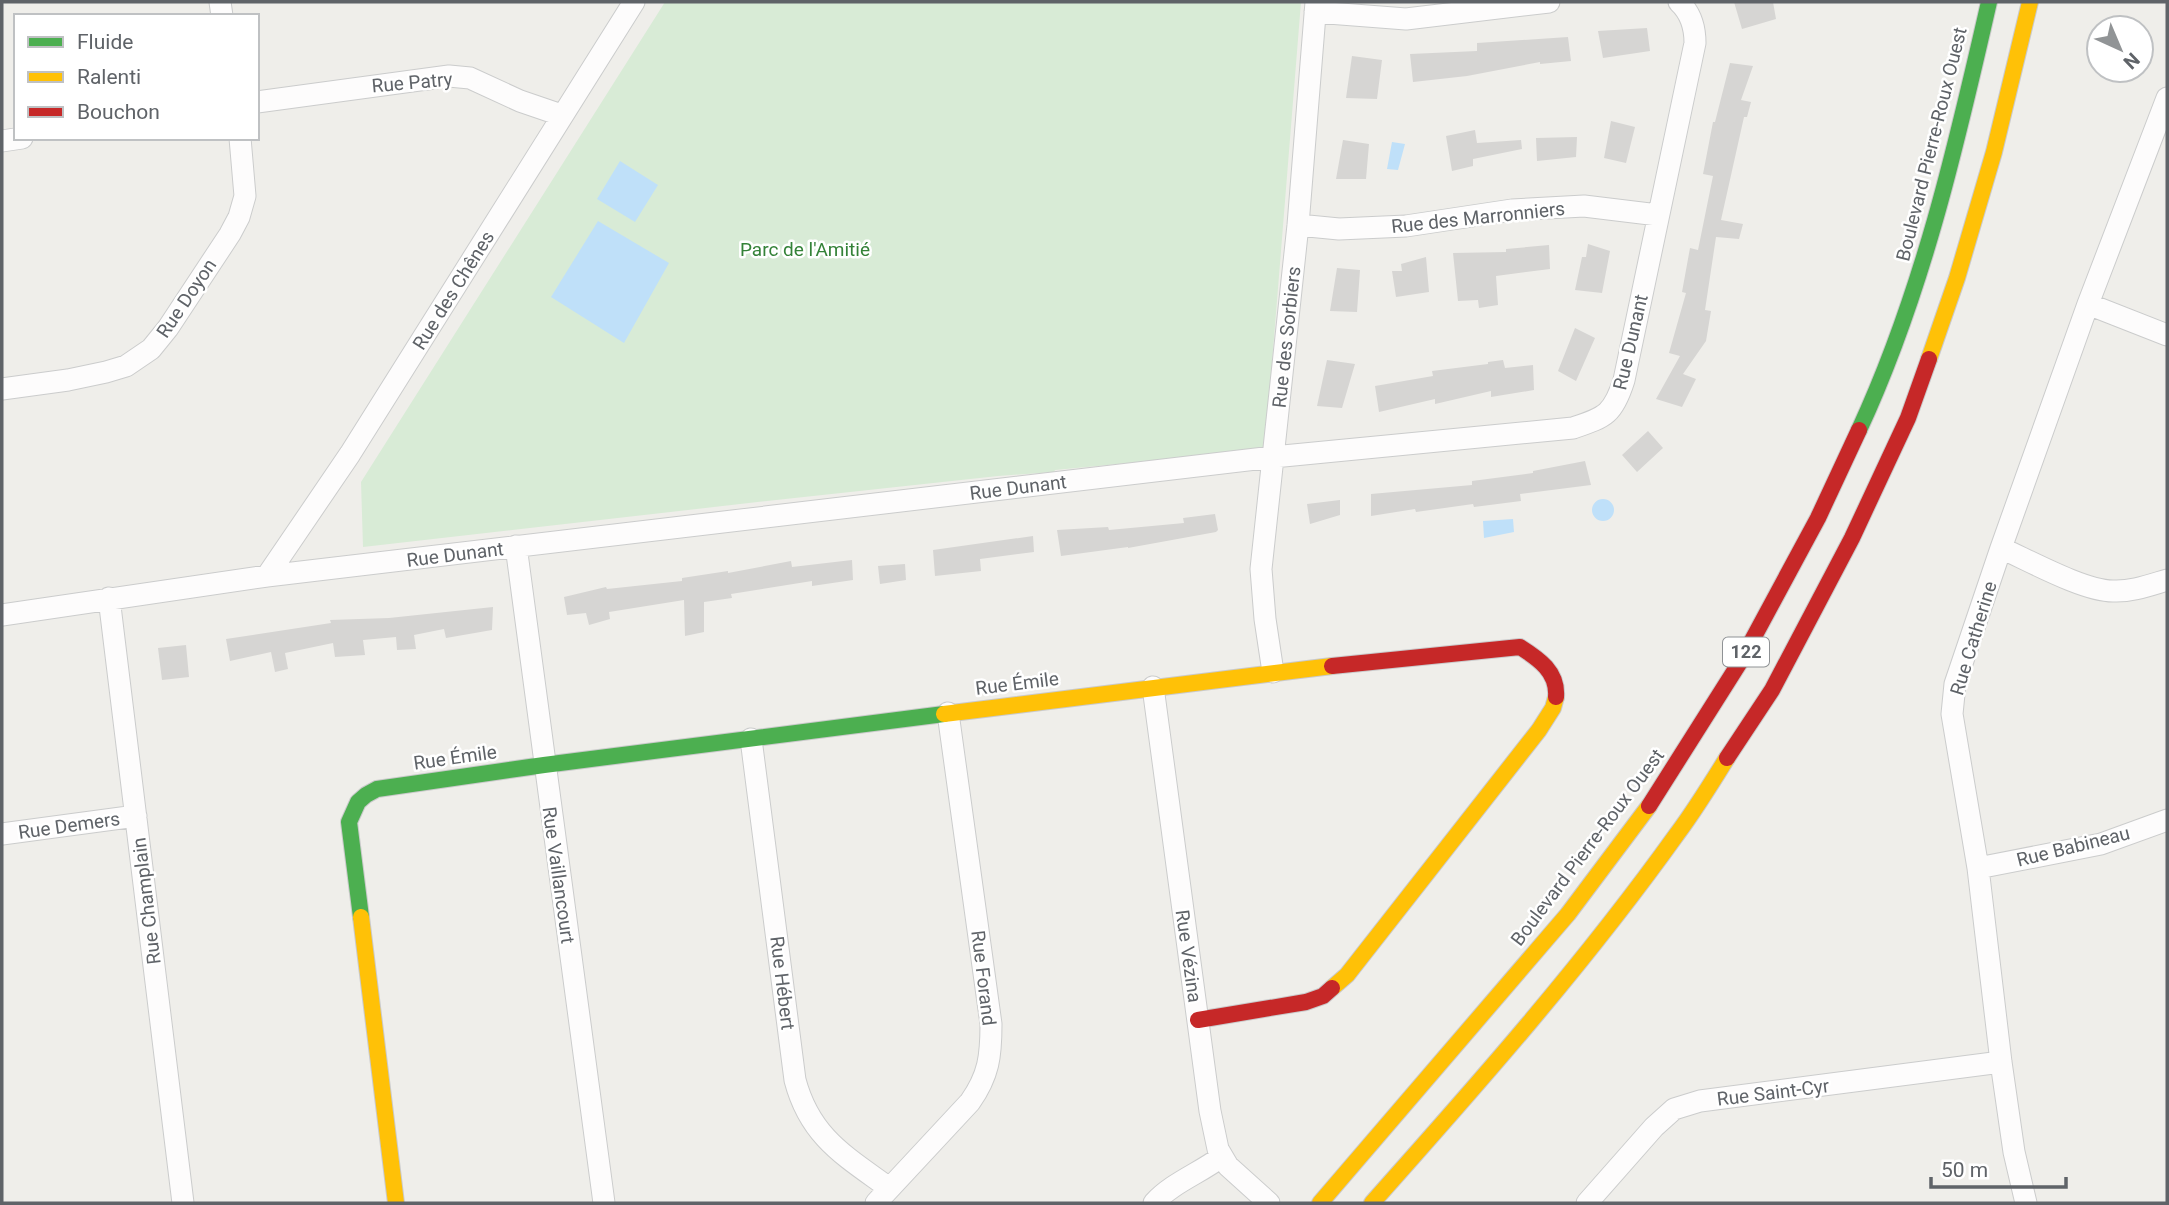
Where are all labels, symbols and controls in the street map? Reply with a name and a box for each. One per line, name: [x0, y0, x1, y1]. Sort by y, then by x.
legend: [14, 14, 259, 140]
north arrow: [2085, 14, 2155, 84]
street label: Boulevard Pierre-Roux Ouest: [1891, 25, 1972, 263]
text: Fluide: [77, 30, 133, 54]
text: N: [2119, 48, 2144, 74]
text: Ralenti: [77, 65, 141, 89]
street label: Rue Patry: [371, 68, 453, 97]
text: Bouchon: [77, 100, 160, 124]
street label: Rue des Marronniers: [1390, 197, 1566, 238]
street label: Rue des Chênes: [408, 227, 499, 354]
park label: Parc de l'Amitié: [740, 238, 870, 261]
street label: Rue Doyon: [152, 254, 221, 342]
street label: Rue des Sorbiers: [1268, 265, 1305, 409]
street label: Rue Dunant: [1608, 292, 1653, 392]
street label: Rue Dunant: [968, 470, 1068, 505]
street label: Rue Dunant: [405, 537, 505, 572]
street label: Rue Catherine: [1945, 578, 2002, 698]
road number: 122: [1723, 638, 1769, 666]
street label: Rue Émile: [974, 667, 1060, 700]
street label: Rue Émile: [412, 740, 498, 775]
street label: Boulevard Pierre-Roux Ouest: [1506, 744, 1669, 950]
street label: Rue Vaillancourt: [538, 805, 579, 945]
street label: Rue Demers: [17, 807, 121, 844]
street label: Rue Babineau: [2014, 821, 2132, 872]
street label: Rue Champlain: [127, 836, 166, 966]
street label: Rue Vézina: [1171, 908, 1206, 1004]
street label: Rue Forand: [966, 929, 1001, 1027]
street label: Rue Hébert: [765, 935, 800, 1031]
street label: Rue Saint-Cyr: [1716, 1074, 1831, 1111]
scale bar: [1931, 1146, 2066, 1190]
text: 50 m: [1941, 1158, 1988, 1182]

